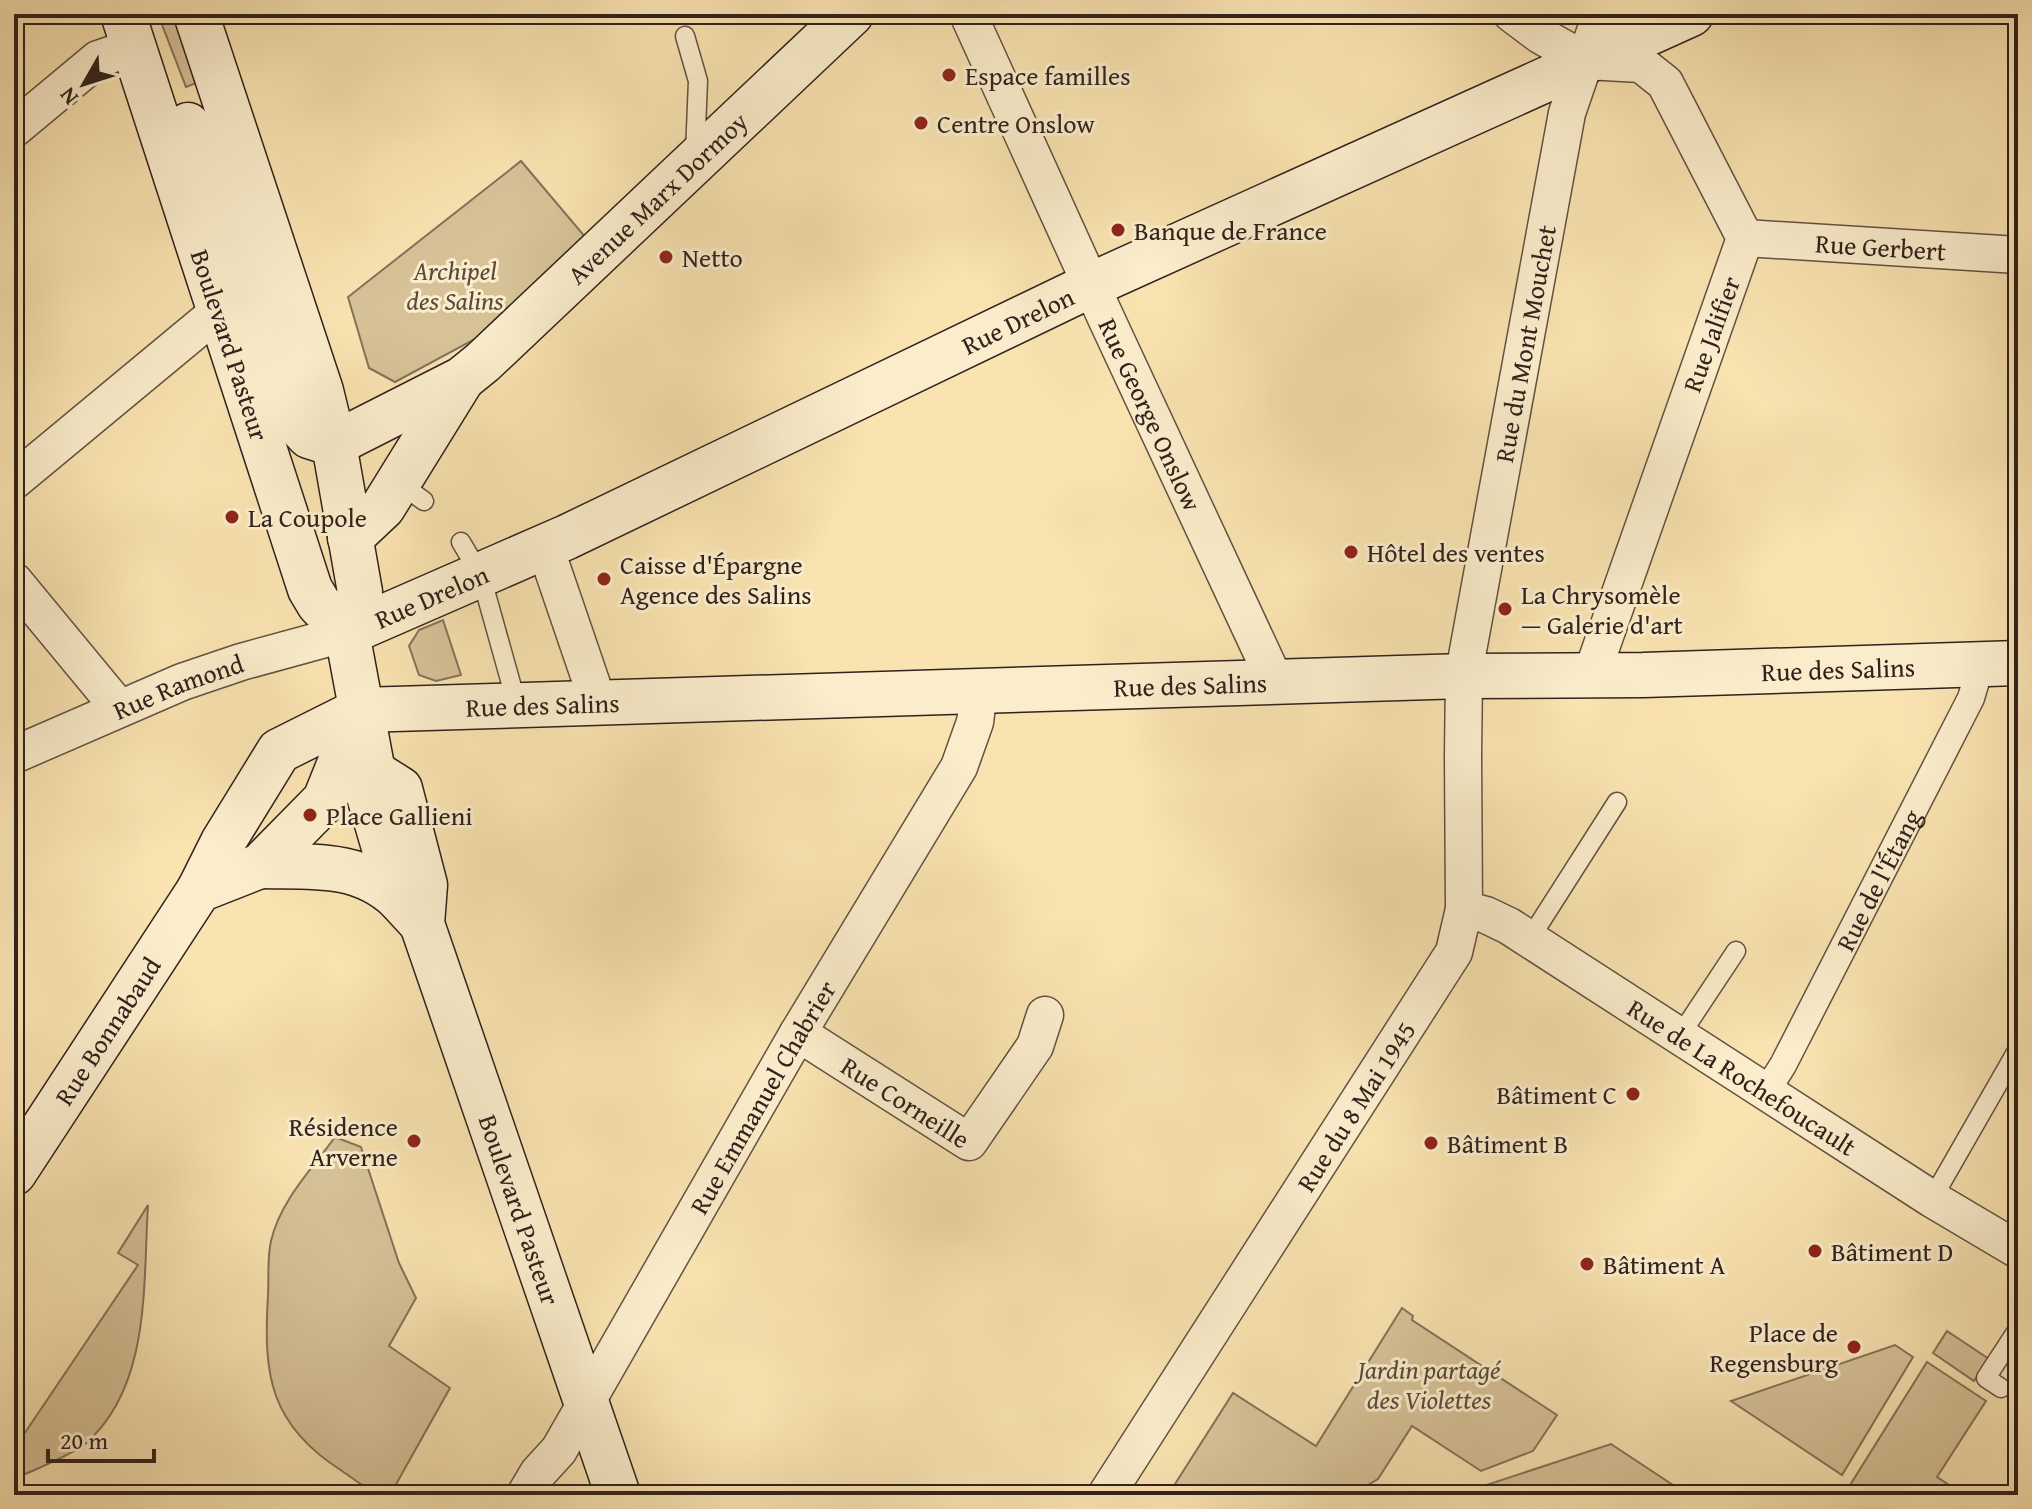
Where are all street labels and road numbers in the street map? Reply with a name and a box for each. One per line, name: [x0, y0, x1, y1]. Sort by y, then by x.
street label: Avenue Marx Dormoy: [558, 102, 756, 293]
street label: Rue du Mont Mouchet: [1484, 222, 1566, 465]
street label: Rue Gerbert: [1814, 223, 1947, 270]
street label: Boulevard Pasteur: [181, 244, 280, 446]
street label: Rue Jalifier: [1672, 270, 1750, 397]
street label: Rue Drelon: [955, 276, 1081, 364]
street label: Rue George Onslow: [1089, 311, 1213, 518]
street label: Rue Drelon: [368, 554, 495, 638]
street label: Rue Ramond: [107, 643, 248, 729]
street label: Rue des Salins: [1761, 647, 1916, 691]
street label: Rue des Salins: [1113, 663, 1268, 706]
street label: Rue des Salins: [465, 683, 620, 726]
street label: Rue de l'Étang: [1825, 802, 1931, 958]
street label: Rue Bonnabaud: [44, 949, 170, 1113]
street label: Rue Emmanuel Chabrier: [679, 972, 845, 1221]
street label: Rue de La Rochefoucault: [1620, 988, 1865, 1165]
street label: Rue du 8 Mai 1945: [1286, 1013, 1425, 1199]
street label: Rue Corneille: [834, 1046, 978, 1158]
street label: Boulevard Pasteur: [469, 1109, 571, 1310]

